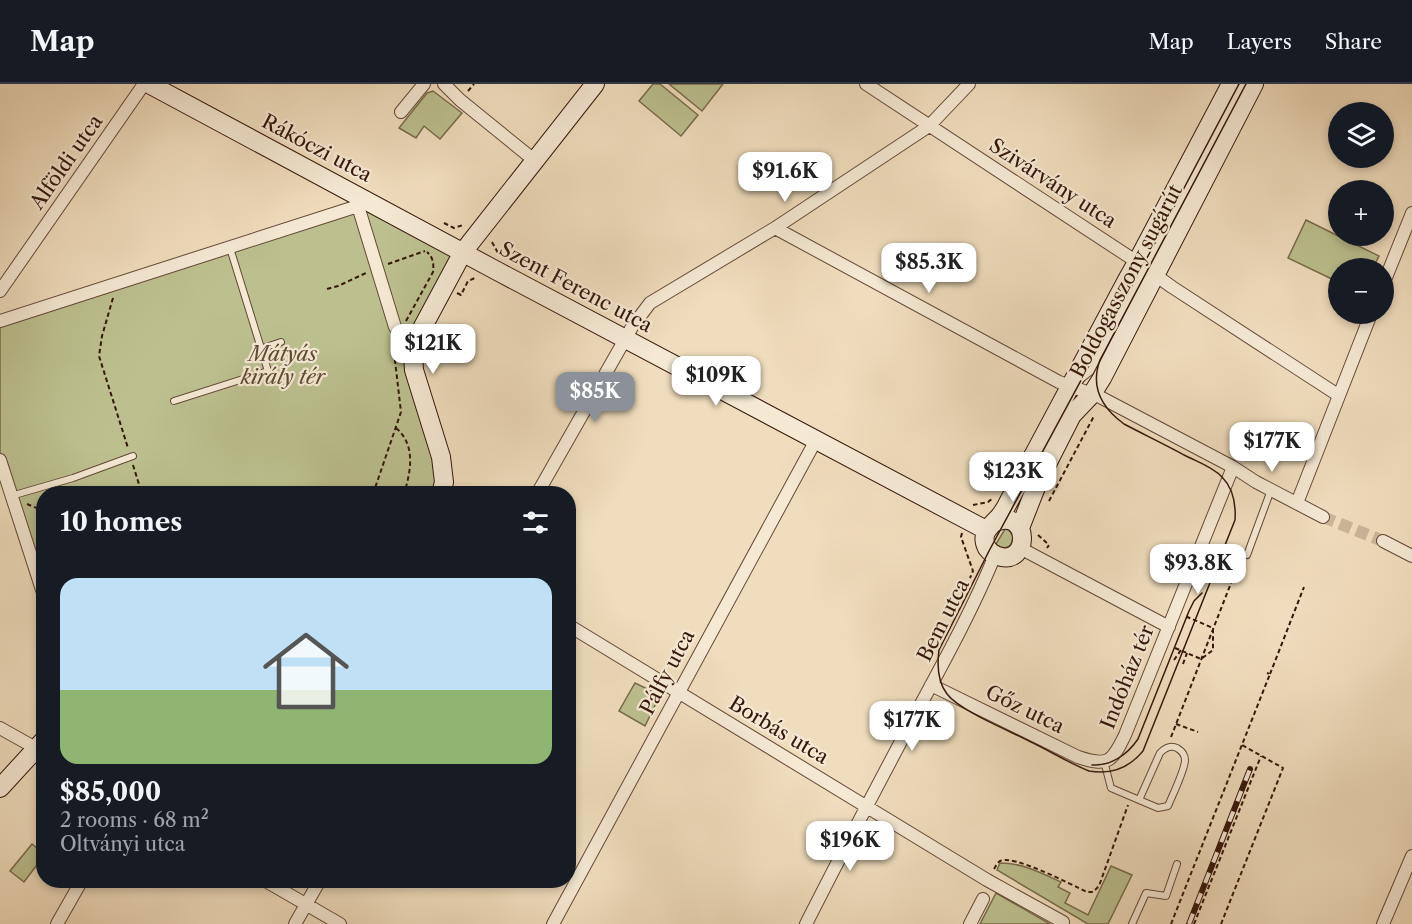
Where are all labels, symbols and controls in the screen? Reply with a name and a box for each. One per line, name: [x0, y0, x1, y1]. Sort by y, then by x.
text: Map: [30, 24, 94, 58]
text: Map: [1149, 29, 1194, 54]
text: Layers: [1227, 29, 1292, 54]
text: Share: [1325, 29, 1382, 54]
map controls: [1328, 102, 1394, 324]
button: layers: [1328, 102, 1394, 168]
street label: Rákóczi utca: [258, 109, 376, 187]
street label: Alföldi utca: [24, 110, 108, 215]
street label: Szivárvány utca: [985, 133, 1121, 233]
pin: $91.6K: [736, 152, 834, 203]
text: $91.6K: [752, 159, 818, 183]
street label: Boldogasszony sugárút: [1065, 180, 1187, 382]
button: +: [1328, 180, 1394, 246]
street label: Szent Ferenc utca: [495, 237, 657, 338]
pin: $85.3K: [880, 243, 978, 294]
text: $85.3K: [895, 250, 963, 274]
button: −: [1328, 258, 1394, 324]
pin: $121K: [391, 324, 475, 375]
text: $121K: [405, 331, 461, 355]
park label: Mátyás király tér: [240, 342, 327, 389]
pin: $109K: [674, 356, 758, 407]
text: $109K: [686, 363, 746, 387]
pin: $85K: [559, 372, 631, 423]
text: $85K: [570, 379, 620, 403]
pin: $177K: [1230, 422, 1314, 473]
text: $177K: [1243, 429, 1301, 453]
pin: $123K: [971, 452, 1055, 503]
text: $123K: [983, 459, 1043, 483]
text: 10 homes: [60, 506, 182, 538]
icon: filters: [519, 506, 552, 539]
pin: $93.8K: [1149, 544, 1247, 595]
text: $93.8K: [1164, 551, 1232, 575]
street label: Bem utca: [912, 574, 974, 665]
icon: home: [252, 617, 360, 725]
street label: Indóház tér: [1095, 621, 1159, 732]
street label: Pálfy utca: [635, 625, 700, 719]
street label: Gőz utca: [982, 680, 1069, 738]
street label: Borbás utca: [725, 691, 833, 769]
pin: $177K: [870, 701, 954, 752]
text: $177K: [883, 708, 941, 732]
text: $85,000: [60, 776, 161, 808]
text: 2 rooms · 68 m²: [60, 808, 209, 832]
pin: $196K: [808, 821, 892, 872]
text: $196K: [820, 828, 880, 852]
text: Oltványi utca: [60, 832, 185, 856]

